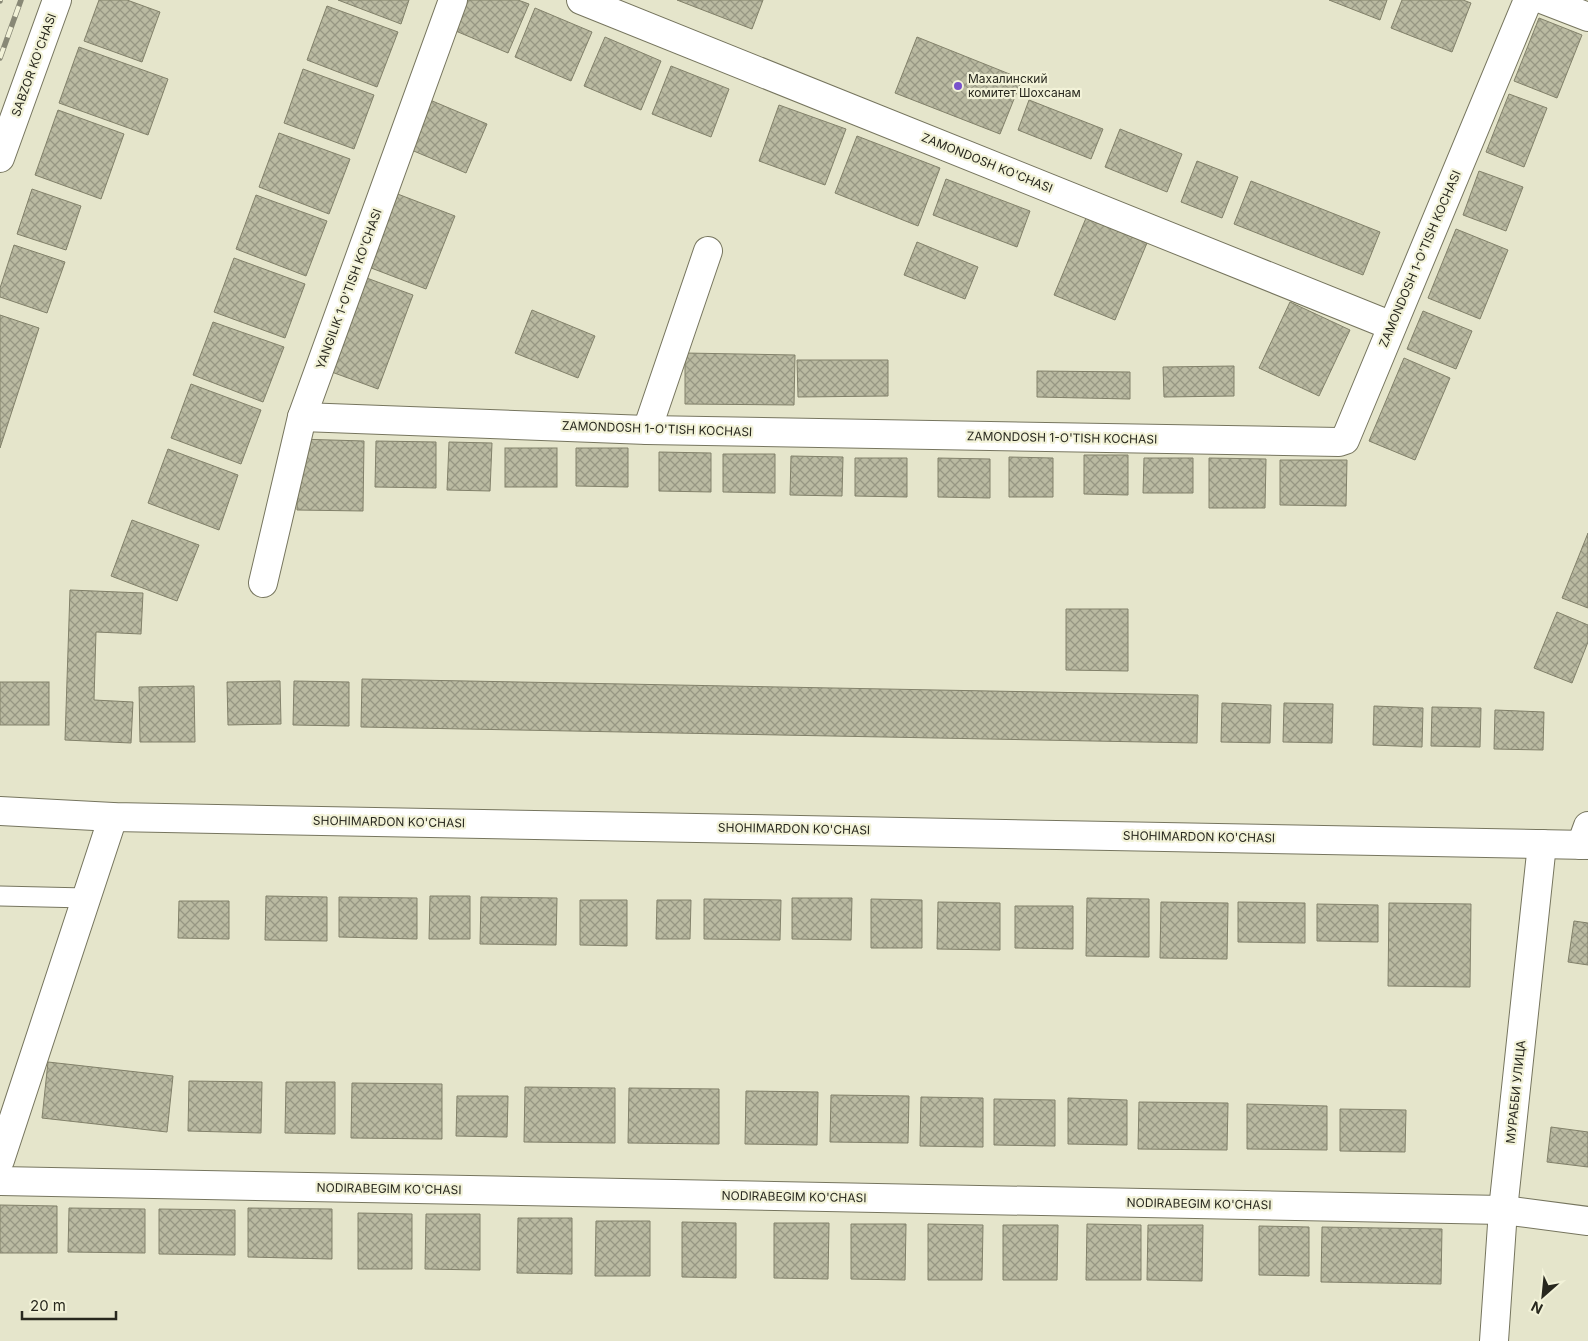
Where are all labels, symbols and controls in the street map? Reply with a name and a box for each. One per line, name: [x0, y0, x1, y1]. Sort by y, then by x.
street label: SABZOR KO'CHASI: [8, 11, 59, 118]
place label: Махалинский комитет Шохcанам: [968, 71, 1081, 100]
marker: Махалинский комитет Шохcанам: [952, 80, 964, 92]
street label: ZAMONDOSH KO'CHASI: [919, 129, 1055, 196]
street label: ZAMONDOSH 1-O'TISH KOCHASI: [1375, 168, 1464, 349]
street label: YANGILIK 1-O'TISH KO'CHASI: [312, 207, 385, 371]
street label: ZAMONDOSH 1-O'TISH KOCHASI: [562, 418, 753, 439]
street label: ZAMONDOSH 1-O'TISH KOCHASI: [967, 428, 1157, 447]
street label: SHOHIMARDON KO'CHASI: [313, 813, 465, 830]
street label: SHOHIMARDON KO'CHASI: [718, 820, 870, 837]
street label: SHOHIMARDON KO'CHASI: [1123, 828, 1275, 845]
street label: МУРАББИ УЛИЦА: [1503, 1040, 1528, 1144]
street label: NODIRABEGIM KO'CHASI: [316, 1180, 462, 1197]
street label: NODIRABEGIM KO'CHASI: [721, 1188, 867, 1205]
street label: NODIRABEGIM KO'CHASI: [1126, 1195, 1272, 1212]
north arrow: [1518, 1271, 1568, 1321]
scale bar: [22, 1288, 116, 1320]
text: 20 m: [30, 1296, 66, 1315]
text: N: [1528, 1298, 1545, 1318]

